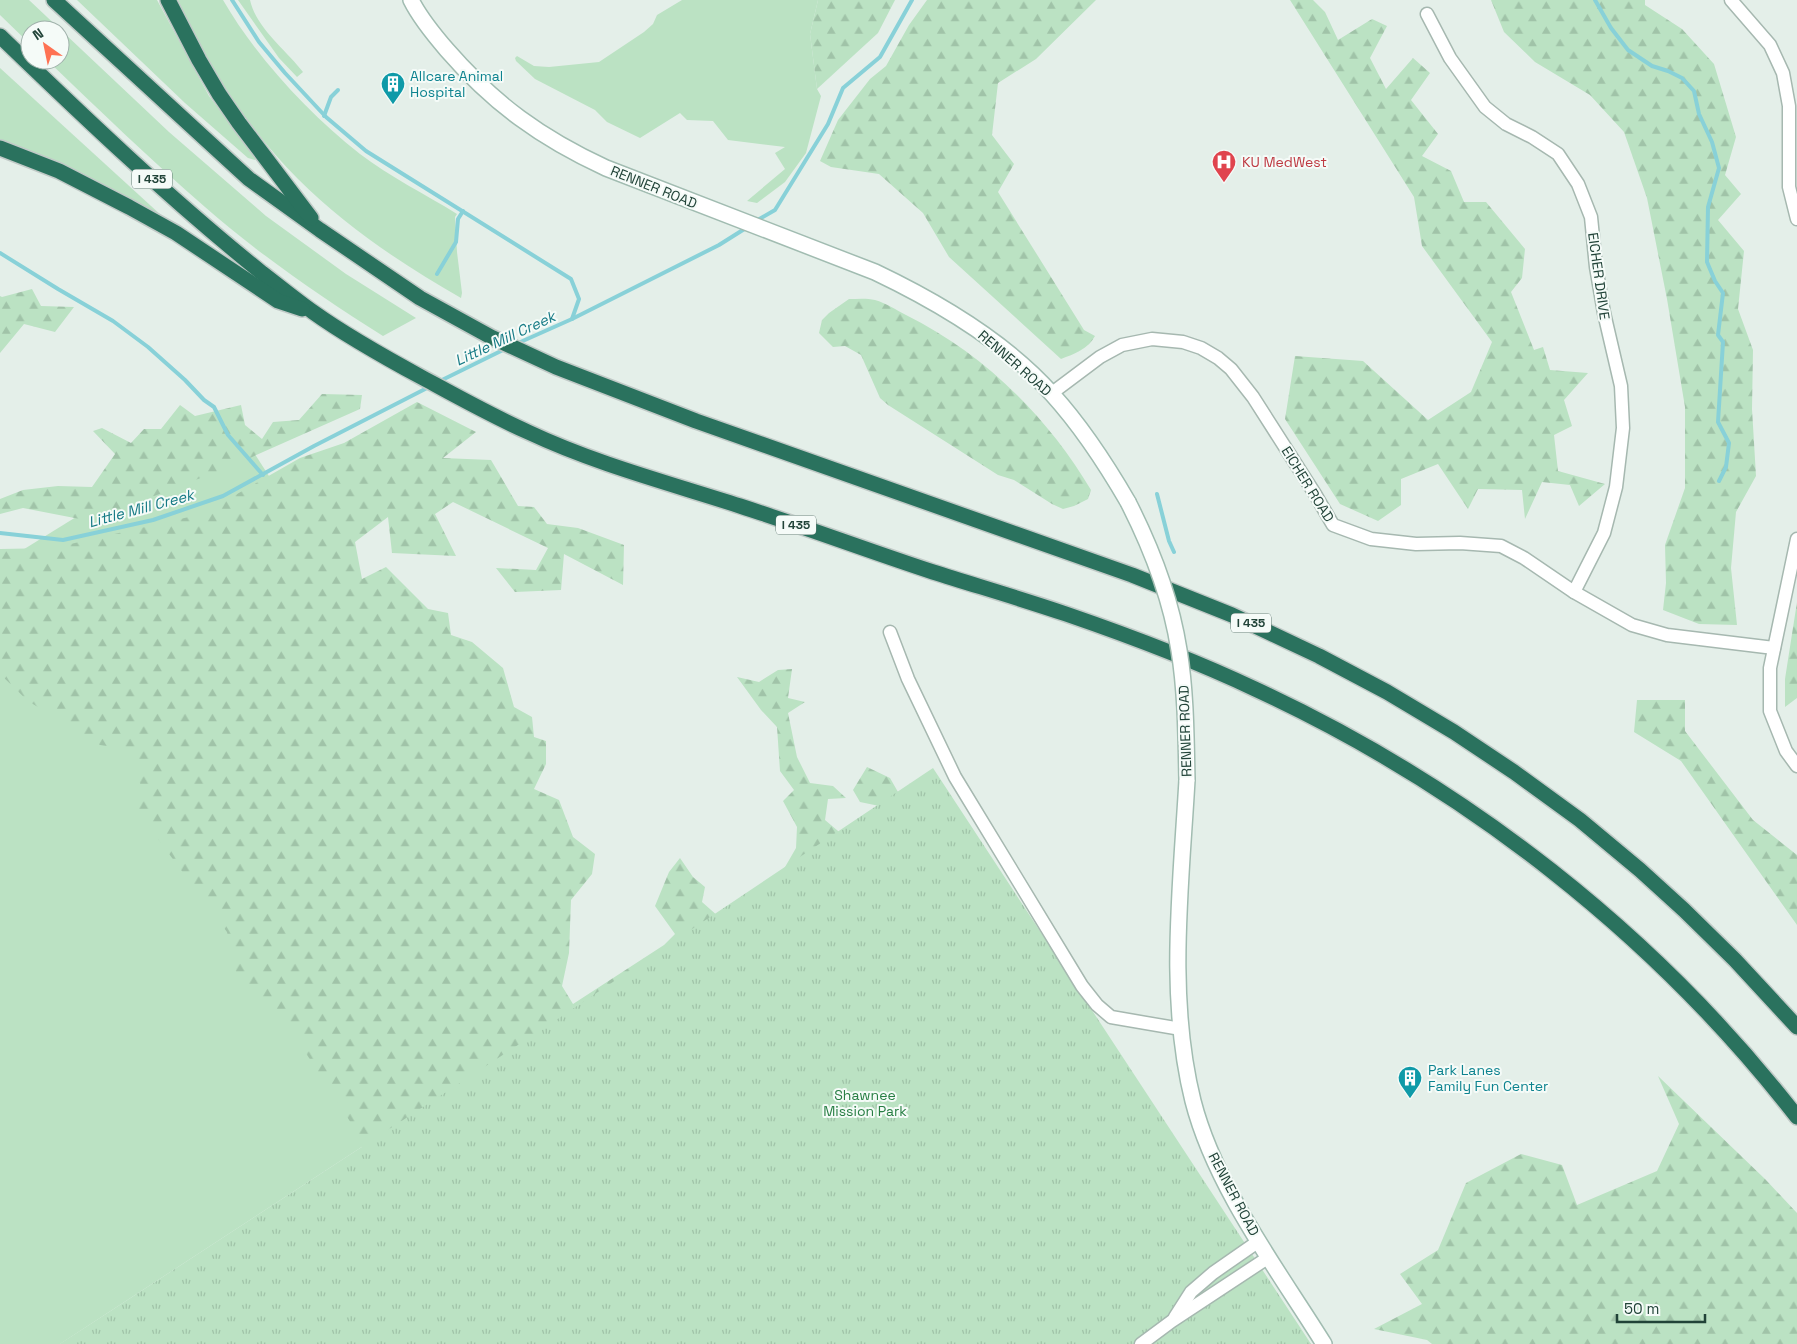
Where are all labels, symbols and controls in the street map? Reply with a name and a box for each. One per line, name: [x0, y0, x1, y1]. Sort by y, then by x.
north arrow: [20, 20, 70, 70]
text: N: [29, 24, 47, 44]
place label: Allcare Animal Hospital: [410, 67, 503, 101]
building icon: Allcare Animal Hospital: [380, 71, 406, 105]
hospital icon: KU MedWest: [1211, 149, 1237, 183]
place label: KU MedWest: [1242, 153, 1327, 171]
street label: RENNER ROAD: [608, 161, 700, 213]
road number: I 435: [132, 170, 172, 188]
street label: EICHER DRIVE: [1584, 231, 1614, 321]
water label: Little Mill Creek: [452, 306, 560, 370]
street label: RENNER ROAD: [974, 326, 1056, 400]
street label: EICHER ROAD: [1278, 443, 1338, 525]
water label: Little Mill Creek: [86, 484, 198, 531]
road number: I 435: [776, 516, 816, 534]
road number: I 435: [1231, 614, 1271, 632]
street label: RENNER ROAD: [1174, 685, 1196, 777]
place label: Park Lanes Family Fun Center: [1428, 1061, 1548, 1095]
building icon: Park Lanes Family Fun Center: [1397, 1065, 1423, 1099]
park label: Shawnee Mission Park: [823, 1086, 907, 1120]
street label: RENNER ROAD: [1205, 1149, 1263, 1239]
scale bar: [1617, 1292, 1704, 1324]
text: 50 m: [1624, 1299, 1659, 1318]

